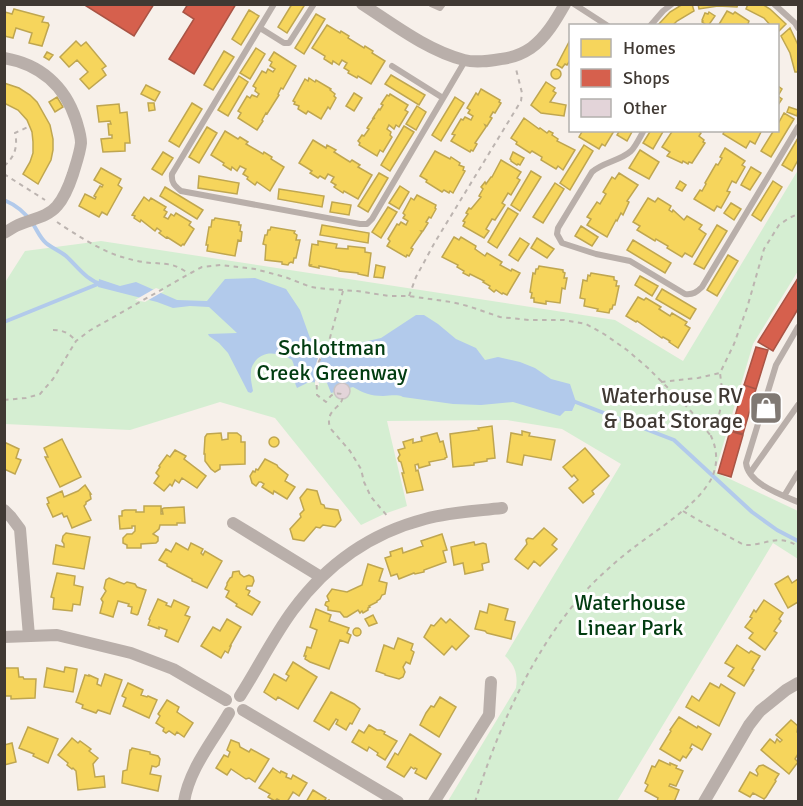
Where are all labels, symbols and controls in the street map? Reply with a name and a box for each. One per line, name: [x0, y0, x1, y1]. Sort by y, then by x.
legend: [569, 24, 779, 132]
text: Homes: [623, 37, 676, 59]
text: Shops: [623, 67, 670, 89]
text: Other: [623, 97, 667, 119]
park label: Schlottman Creek Greenway: [256, 334, 408, 386]
place label: Waterhouse RV & Boat Storage: [601, 382, 743, 434]
shop icon: Waterhouse RV & Boat Storage: [748, 390, 784, 426]
park label: Waterhouse Linear Park: [574, 589, 686, 641]

